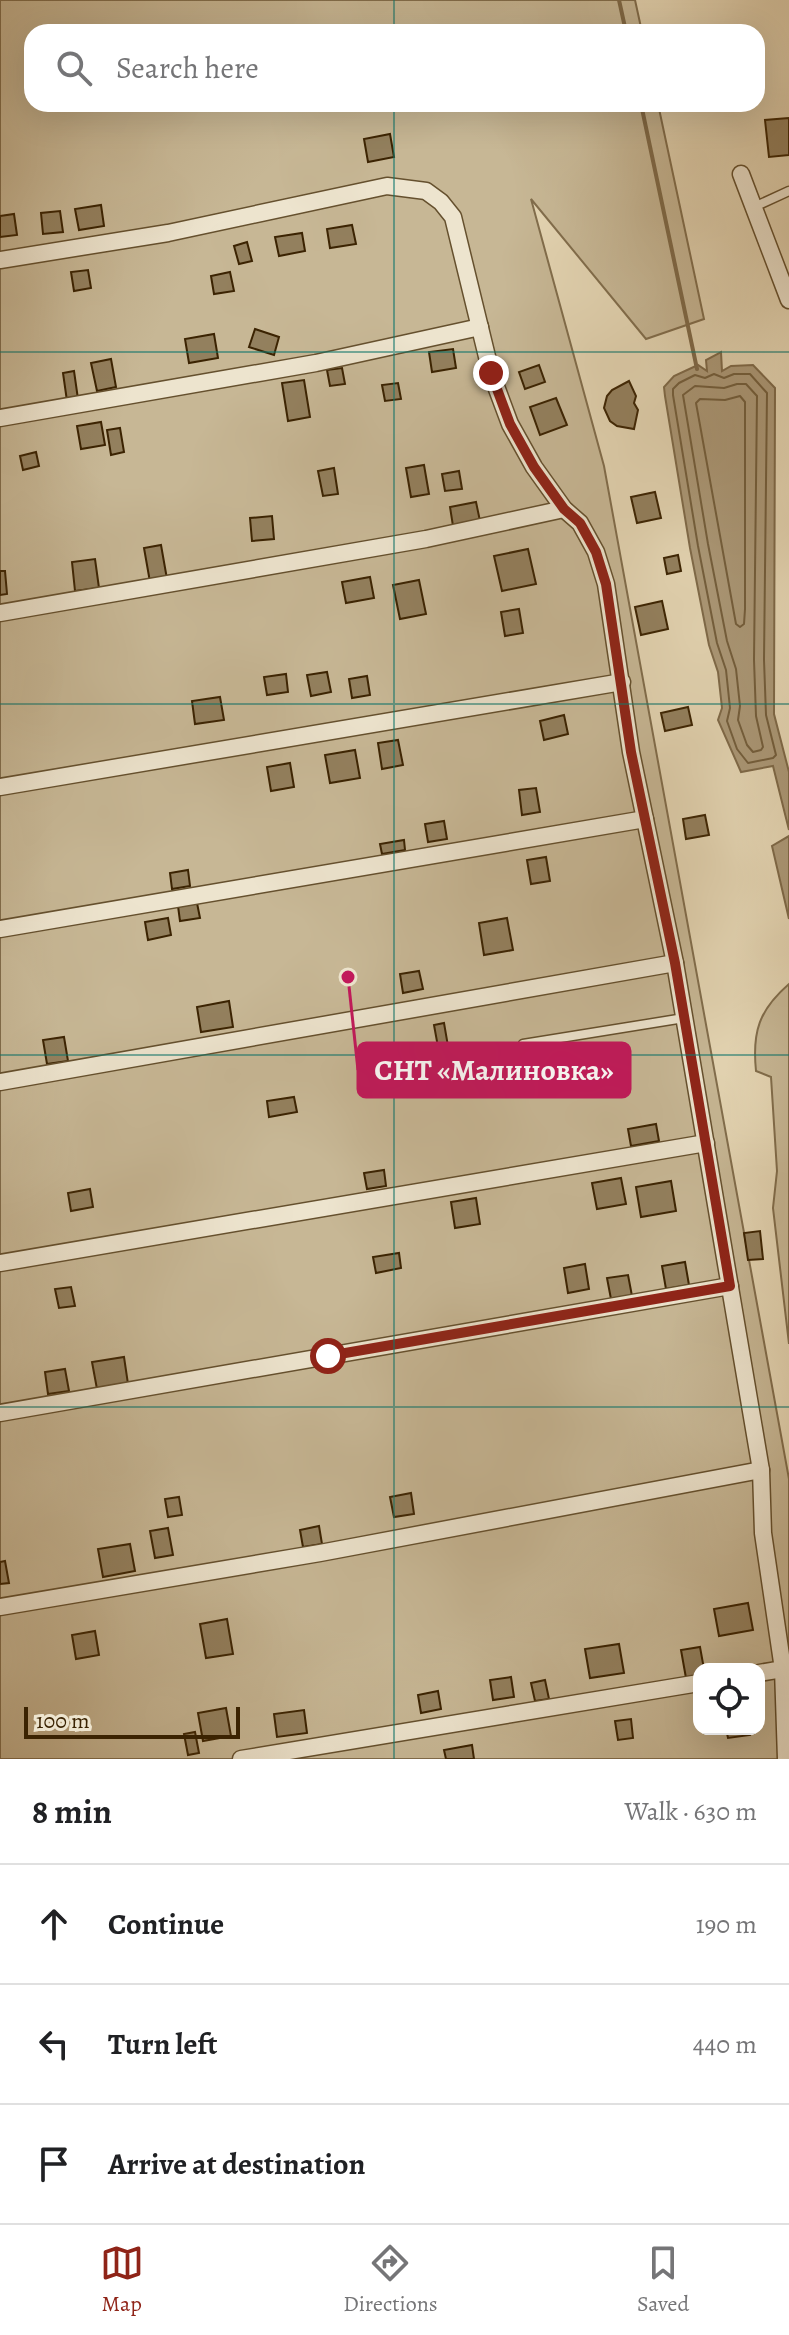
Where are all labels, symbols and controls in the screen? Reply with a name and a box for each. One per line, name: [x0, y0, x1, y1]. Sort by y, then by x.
search box: [24, 24, 765, 112]
icon: search: [52, 46, 96, 90]
text: Search here: [116, 48, 259, 88]
route end: [473, 355, 509, 391]
callout: СНТ «Малиновка»: [358, 1043, 630, 1097]
text: СНТ «Малиновка»: [374, 1050, 614, 1090]
route start: [310, 1338, 346, 1374]
map controls: [693, 1663, 765, 1735]
button: locate: [693, 1663, 765, 1735]
scale bar: [24, 1703, 240, 1739]
text: 100 m: [36, 1706, 90, 1736]
text: 8 min: [32, 1788, 112, 1835]
text: Walk · 630 m: [625, 1794, 757, 1829]
icon: ahead: [32, 1902, 76, 1946]
text: Continue: [108, 1904, 224, 1944]
text: 190 m: [696, 1907, 757, 1942]
icon: left: [32, 2022, 76, 2066]
text: Turn left: [108, 2024, 217, 2064]
text: 440 m: [693, 2027, 757, 2062]
icon: arrive: [32, 2142, 76, 2186]
text: Arrive at destination: [108, 2144, 365, 2184]
tab: Map: [100, 2241, 144, 2319]
tab: Directions: [343, 2241, 438, 2319]
tab: Saved: [637, 2241, 689, 2319]

